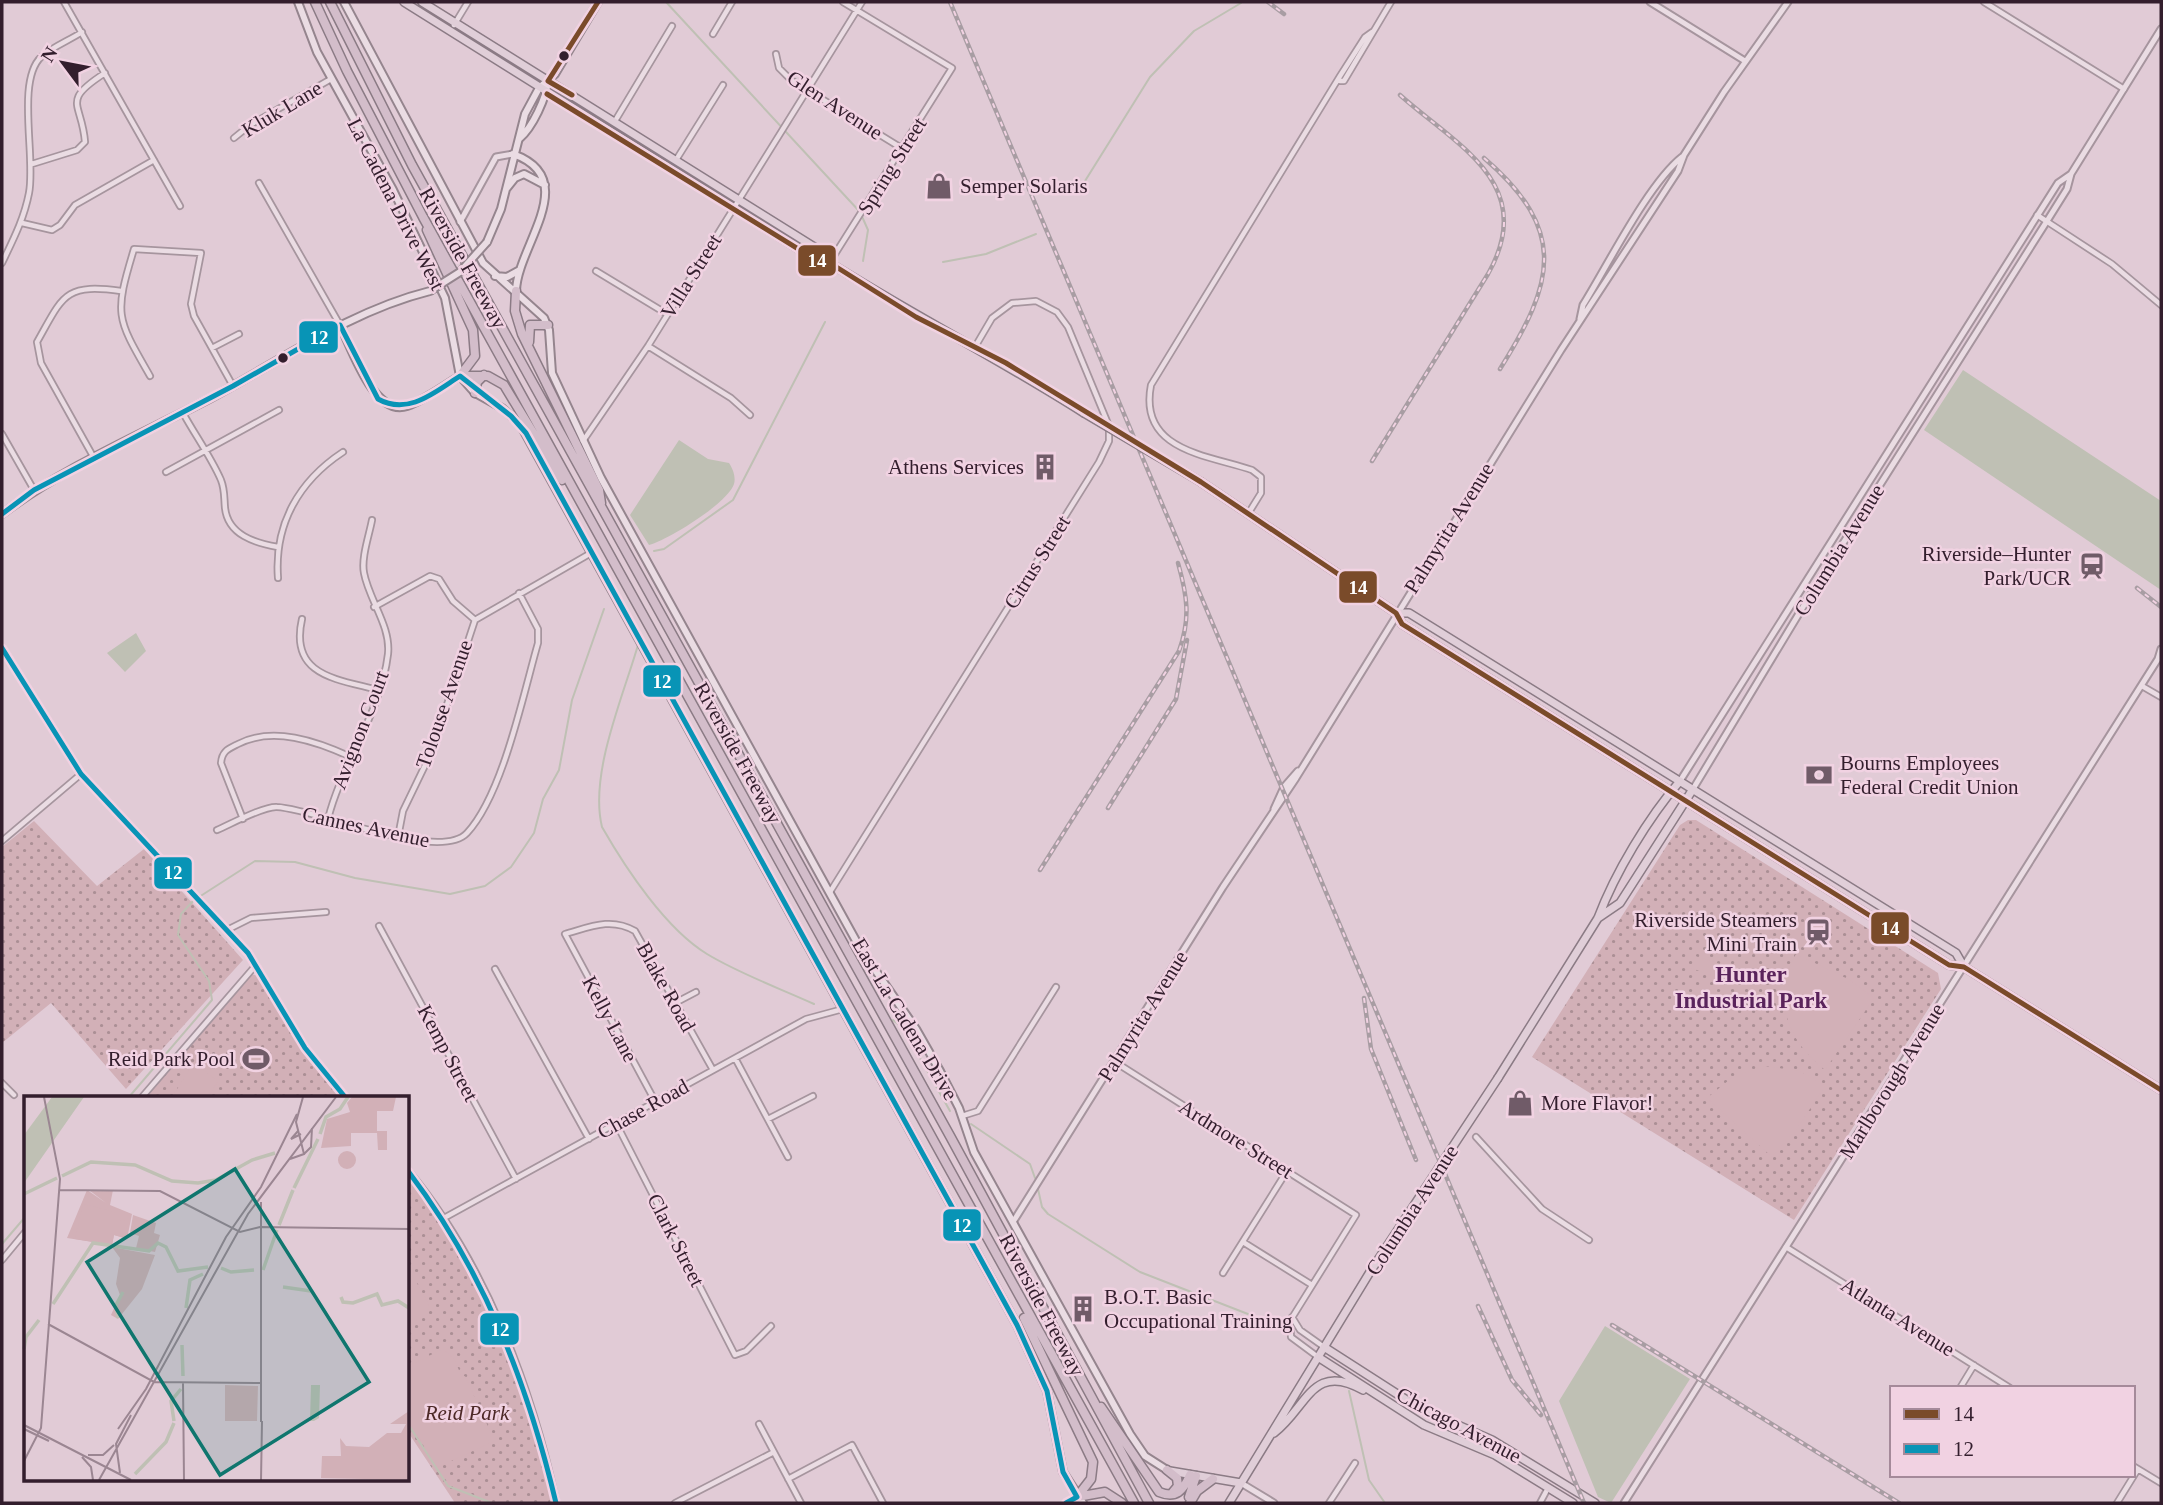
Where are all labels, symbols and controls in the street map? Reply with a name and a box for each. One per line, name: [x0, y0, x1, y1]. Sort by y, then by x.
north arrow: [28, 28, 98, 98]
text: N: [36, 43, 62, 66]
unlabelled marker: [557, 49, 571, 63]
street label: Glen Avenue: [783, 65, 887, 145]
street label: Kluk Lane: [238, 76, 326, 142]
street label: Spring Street: [853, 113, 931, 219]
street label: La Cadena Drive West: [342, 114, 450, 294]
shop icon: Semper Solaris: [924, 171, 954, 201]
place label: Semper Solaris: [960, 174, 1088, 198]
street label: Riverside Freeway: [414, 183, 512, 333]
street label: Villa Street: [656, 229, 726, 323]
line badge: 14: [797, 244, 837, 277]
text: 14: [808, 250, 827, 271]
line badge: 12: [298, 320, 339, 354]
text: 12: [310, 327, 329, 348]
unlabelled marker: [276, 351, 290, 365]
building icon: Athens Services: [1030, 452, 1060, 482]
place label: Athens Services: [888, 455, 1024, 479]
street label: Palmyrita Avenue: [1399, 458, 1499, 598]
street label: Columbia Avenue: [1789, 480, 1889, 620]
street label: Citrus Street: [999, 511, 1075, 613]
place label: Riverside–Hunter Park/UCR: [1922, 542, 2071, 590]
station icon: Riverside–Hunter Park/UCR: [2077, 551, 2107, 581]
line badge: 14: [1338, 570, 1378, 604]
text: 14: [1349, 577, 1368, 598]
street label: Tolouse Avenue: [411, 637, 477, 771]
line badge: 12: [642, 664, 682, 698]
street label: Avignon Court: [326, 667, 394, 793]
text: 12: [653, 671, 672, 692]
street label: Riverside Freeway: [689, 678, 787, 828]
place label: Bourns Employees Federal Credit Union: [1840, 751, 2019, 799]
bank icon: Bourns Employees Federal Credit Union: [1804, 760, 1834, 790]
street label: Cannes Avenue: [300, 802, 432, 852]
line badge: 12: [153, 856, 193, 890]
text: 12: [164, 862, 183, 883]
place label: Riverside Steamers Mini Train: [1634, 908, 1797, 956]
line badge: 14: [1870, 911, 1910, 945]
station icon: Riverside Steamers Mini Train: [1803, 917, 1833, 947]
text: 14: [1881, 918, 1900, 939]
street label: East La Cadena Drive: [847, 934, 963, 1104]
street label: Blake Road: [632, 938, 701, 1036]
street label: Palmyrita Avenue: [1093, 946, 1193, 1086]
district label: Hunter Industrial Park: [1675, 962, 1828, 1013]
street label: Kelly Lane: [577, 972, 643, 1066]
street label: Marlborough Avenue: [1834, 999, 1950, 1163]
street label: Kemp Street: [413, 1001, 483, 1105]
sports icon: Reid Park Pool: [241, 1044, 271, 1074]
place label: Reid Park Pool: [108, 1047, 235, 1071]
street label: Chase Road: [593, 1074, 693, 1144]
shop icon: More Flavor!: [1505, 1088, 1535, 1118]
place label: More Flavor!: [1541, 1091, 1654, 1115]
street label: Ardmore Street: [1174, 1094, 1298, 1184]
inset map: [24, 1096, 410, 1480]
street label: Columbia Avenue: [1361, 1140, 1463, 1280]
street label: Clark Street: [642, 1190, 710, 1291]
line badge: 12: [942, 1208, 982, 1242]
text: 12: [953, 1215, 972, 1236]
street label: Riverside Freeway: [994, 1230, 1090, 1381]
street label: Atlanta Avenue: [1837, 1272, 1959, 1362]
place label: B.O.T. Basic Occupational Training: [1104, 1285, 1293, 1333]
building icon: B.O.T. Basic Occupational Training: [1068, 1294, 1098, 1324]
line badge: 12: [479, 1312, 520, 1346]
text: 12: [491, 1319, 510, 1340]
street label: Chicago Avenue: [1393, 1382, 1525, 1468]
legend: [1890, 1386, 2135, 1477]
park label: Reid Park: [424, 1401, 510, 1425]
text: 14: [1953, 1402, 1975, 1426]
text: 12: [1953, 1437, 1974, 1461]

